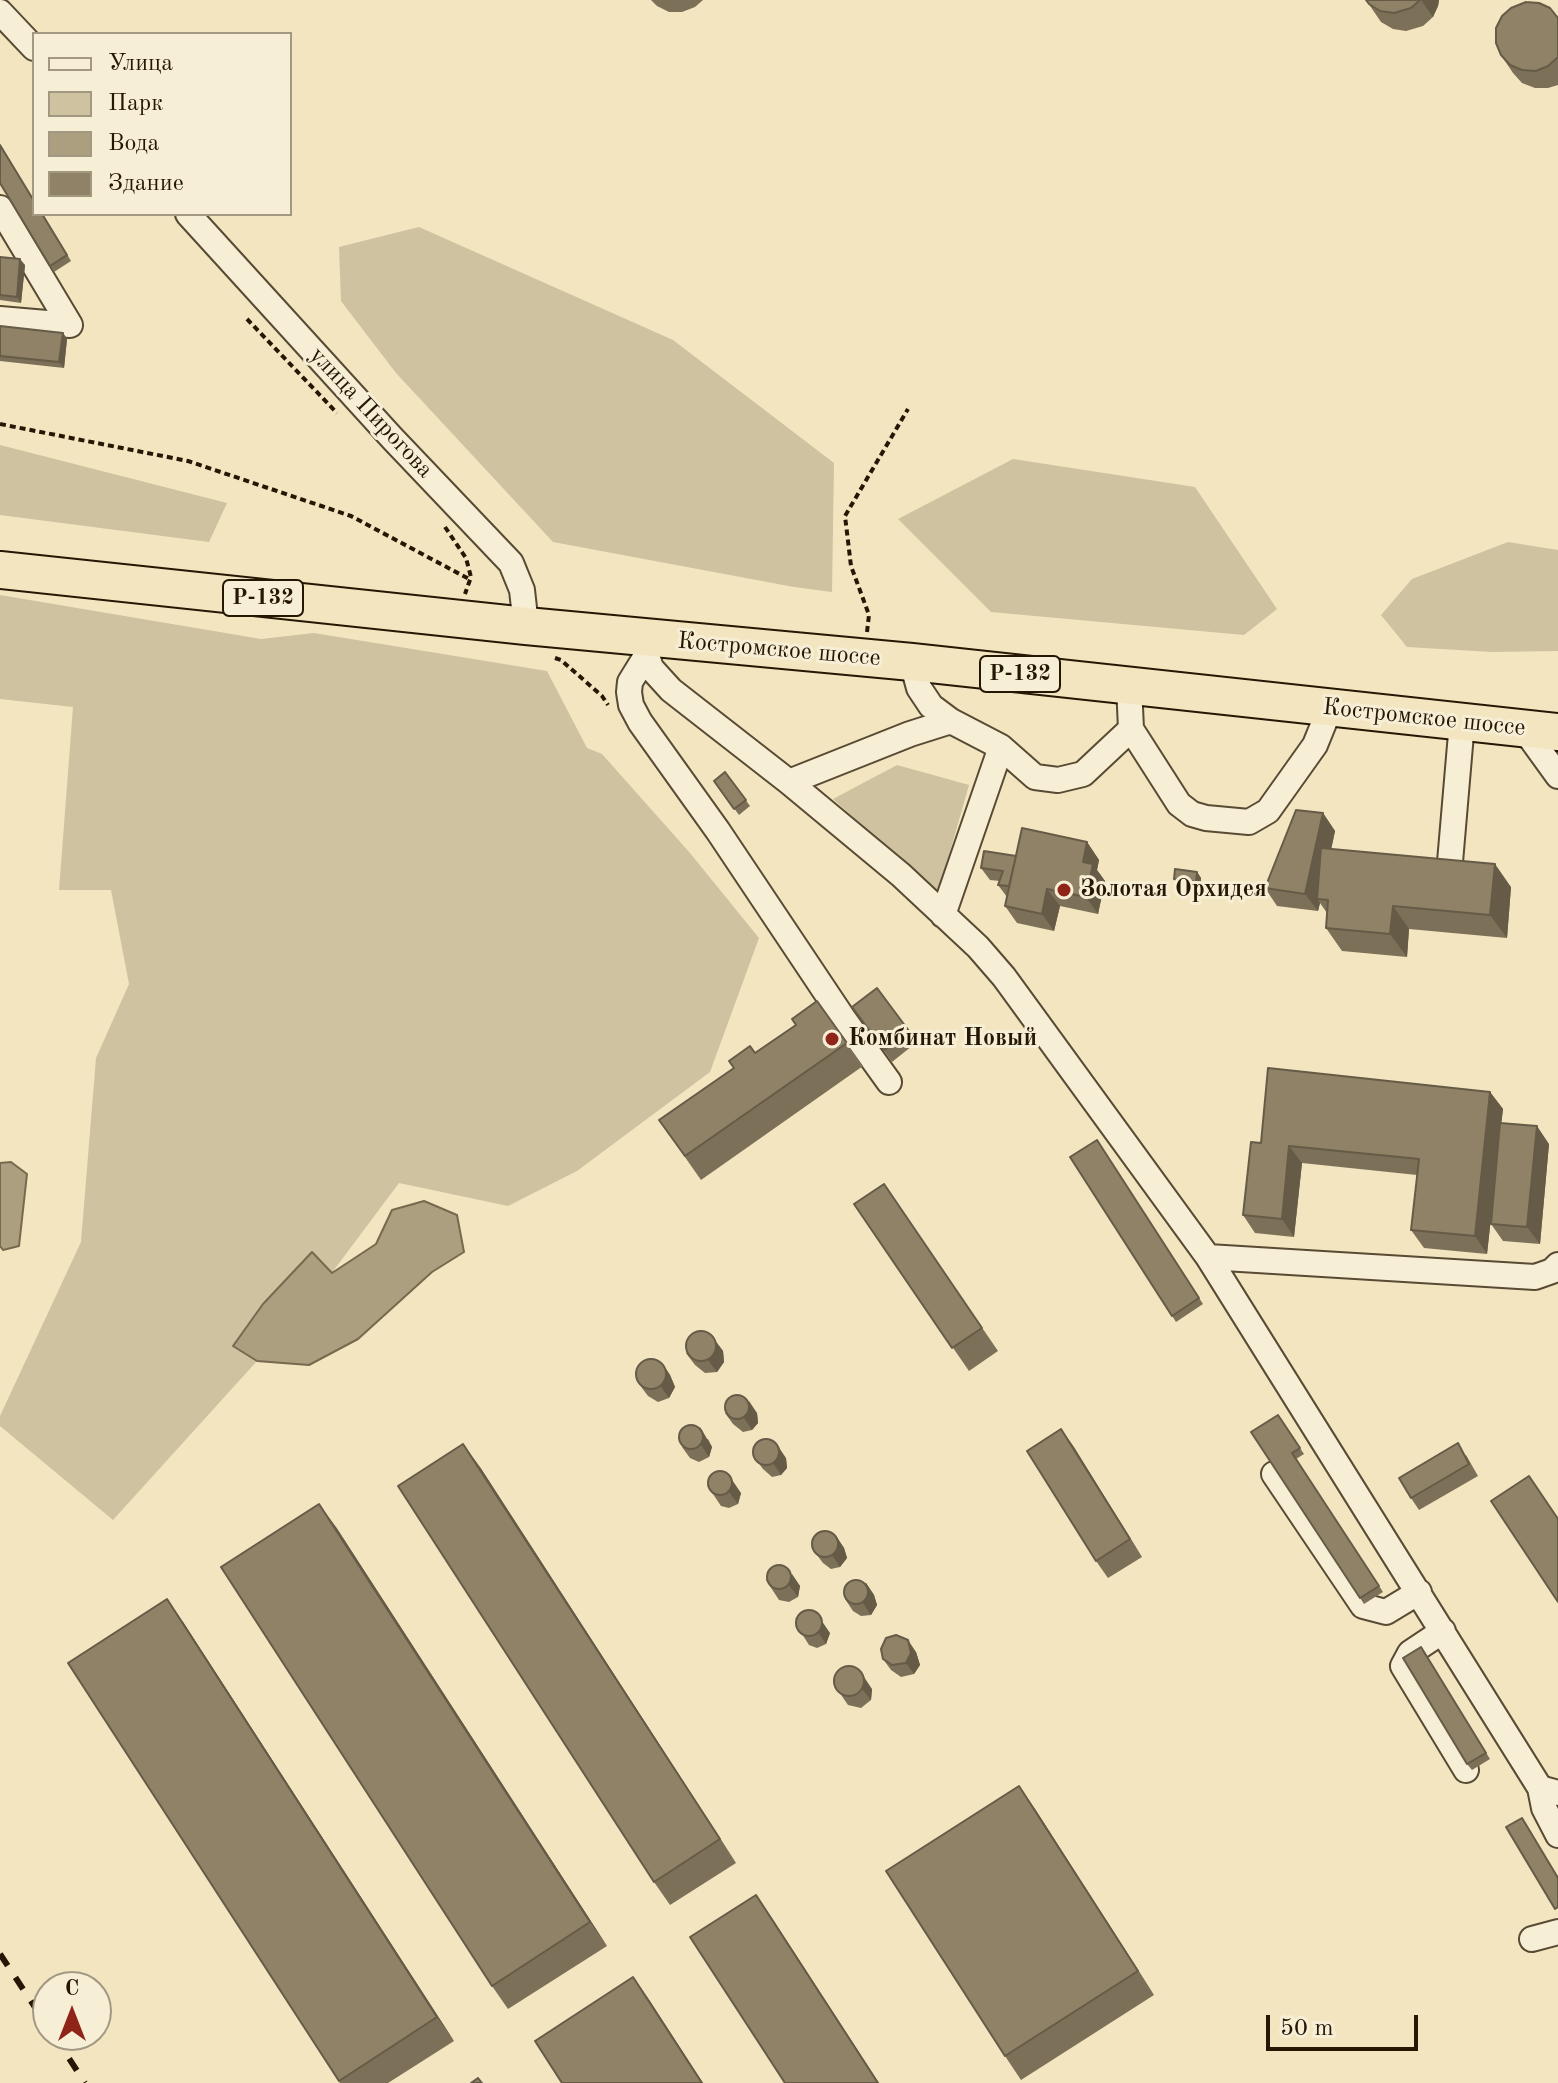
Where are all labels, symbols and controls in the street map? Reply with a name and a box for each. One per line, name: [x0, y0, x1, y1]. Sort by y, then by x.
legend: [32, 32, 292, 216]
text: Улица: [108, 52, 173, 76]
text: Парк: [108, 92, 163, 116]
text: Вода: [108, 132, 159, 156]
text: Здание: [108, 172, 184, 196]
street label: улица Пирогова: [303, 341, 439, 485]
road number: Р-132: [223, 580, 303, 616]
street label: Костромское шоссе: [676, 627, 882, 673]
road number: Р-132: [980, 656, 1060, 692]
street label: Костромское шоссе: [1321, 693, 1527, 743]
place label: Золотая Орхидея: [1080, 876, 1267, 904]
marker: Золотая Орхидея: [1055, 881, 1073, 899]
place label: Комбинат Новый: [848, 1025, 1037, 1053]
marker: Комбинат Новый: [823, 1030, 841, 1048]
north arrow: [32, 1971, 112, 2051]
text: С: [65, 1978, 79, 2000]
scale bar: [1270, 1999, 1422, 2049]
text: 50 m: [1280, 2017, 1334, 2041]

